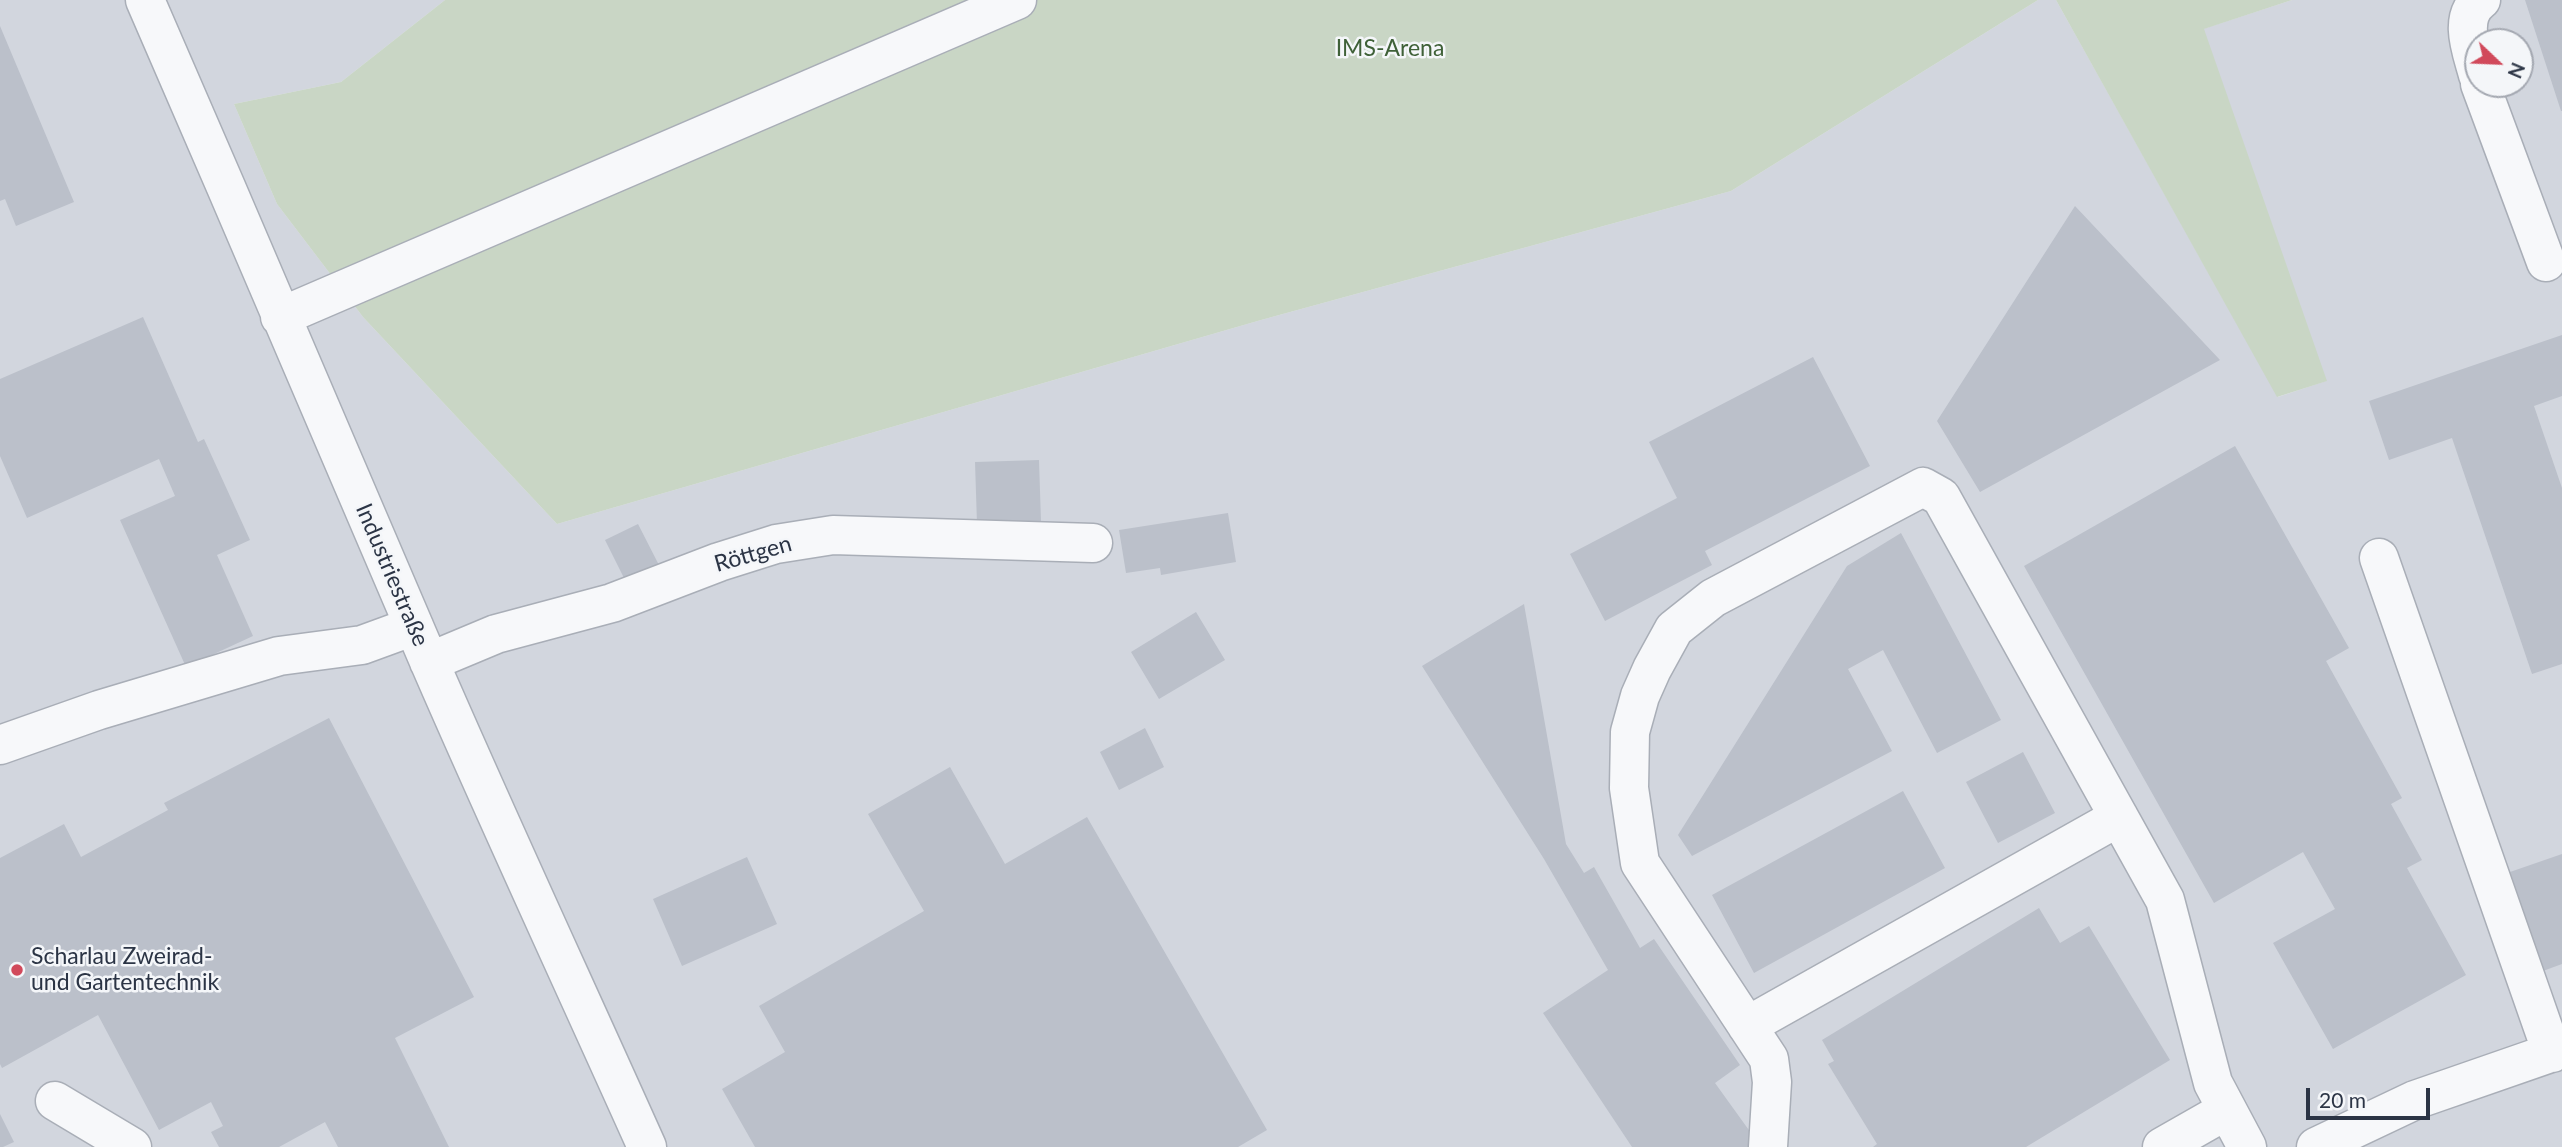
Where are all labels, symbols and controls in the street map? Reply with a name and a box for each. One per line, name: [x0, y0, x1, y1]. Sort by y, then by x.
north arrow: [2464, 28, 2534, 98]
park label: IMS-Arena: [1336, 35, 1444, 63]
text: N: [2504, 59, 2530, 82]
street label: Industriestraße: [350, 499, 434, 651]
street label: Röttgen: [711, 530, 795, 578]
place label: Scharlau Zweirad- und Gartentechnik: [31, 943, 219, 997]
marker: Scharlau Zweirad- und Gartentechnik: [9, 962, 25, 978]
scale bar: [2310, 1074, 2434, 1118]
text: 20 m: [2319, 1087, 2366, 1112]

